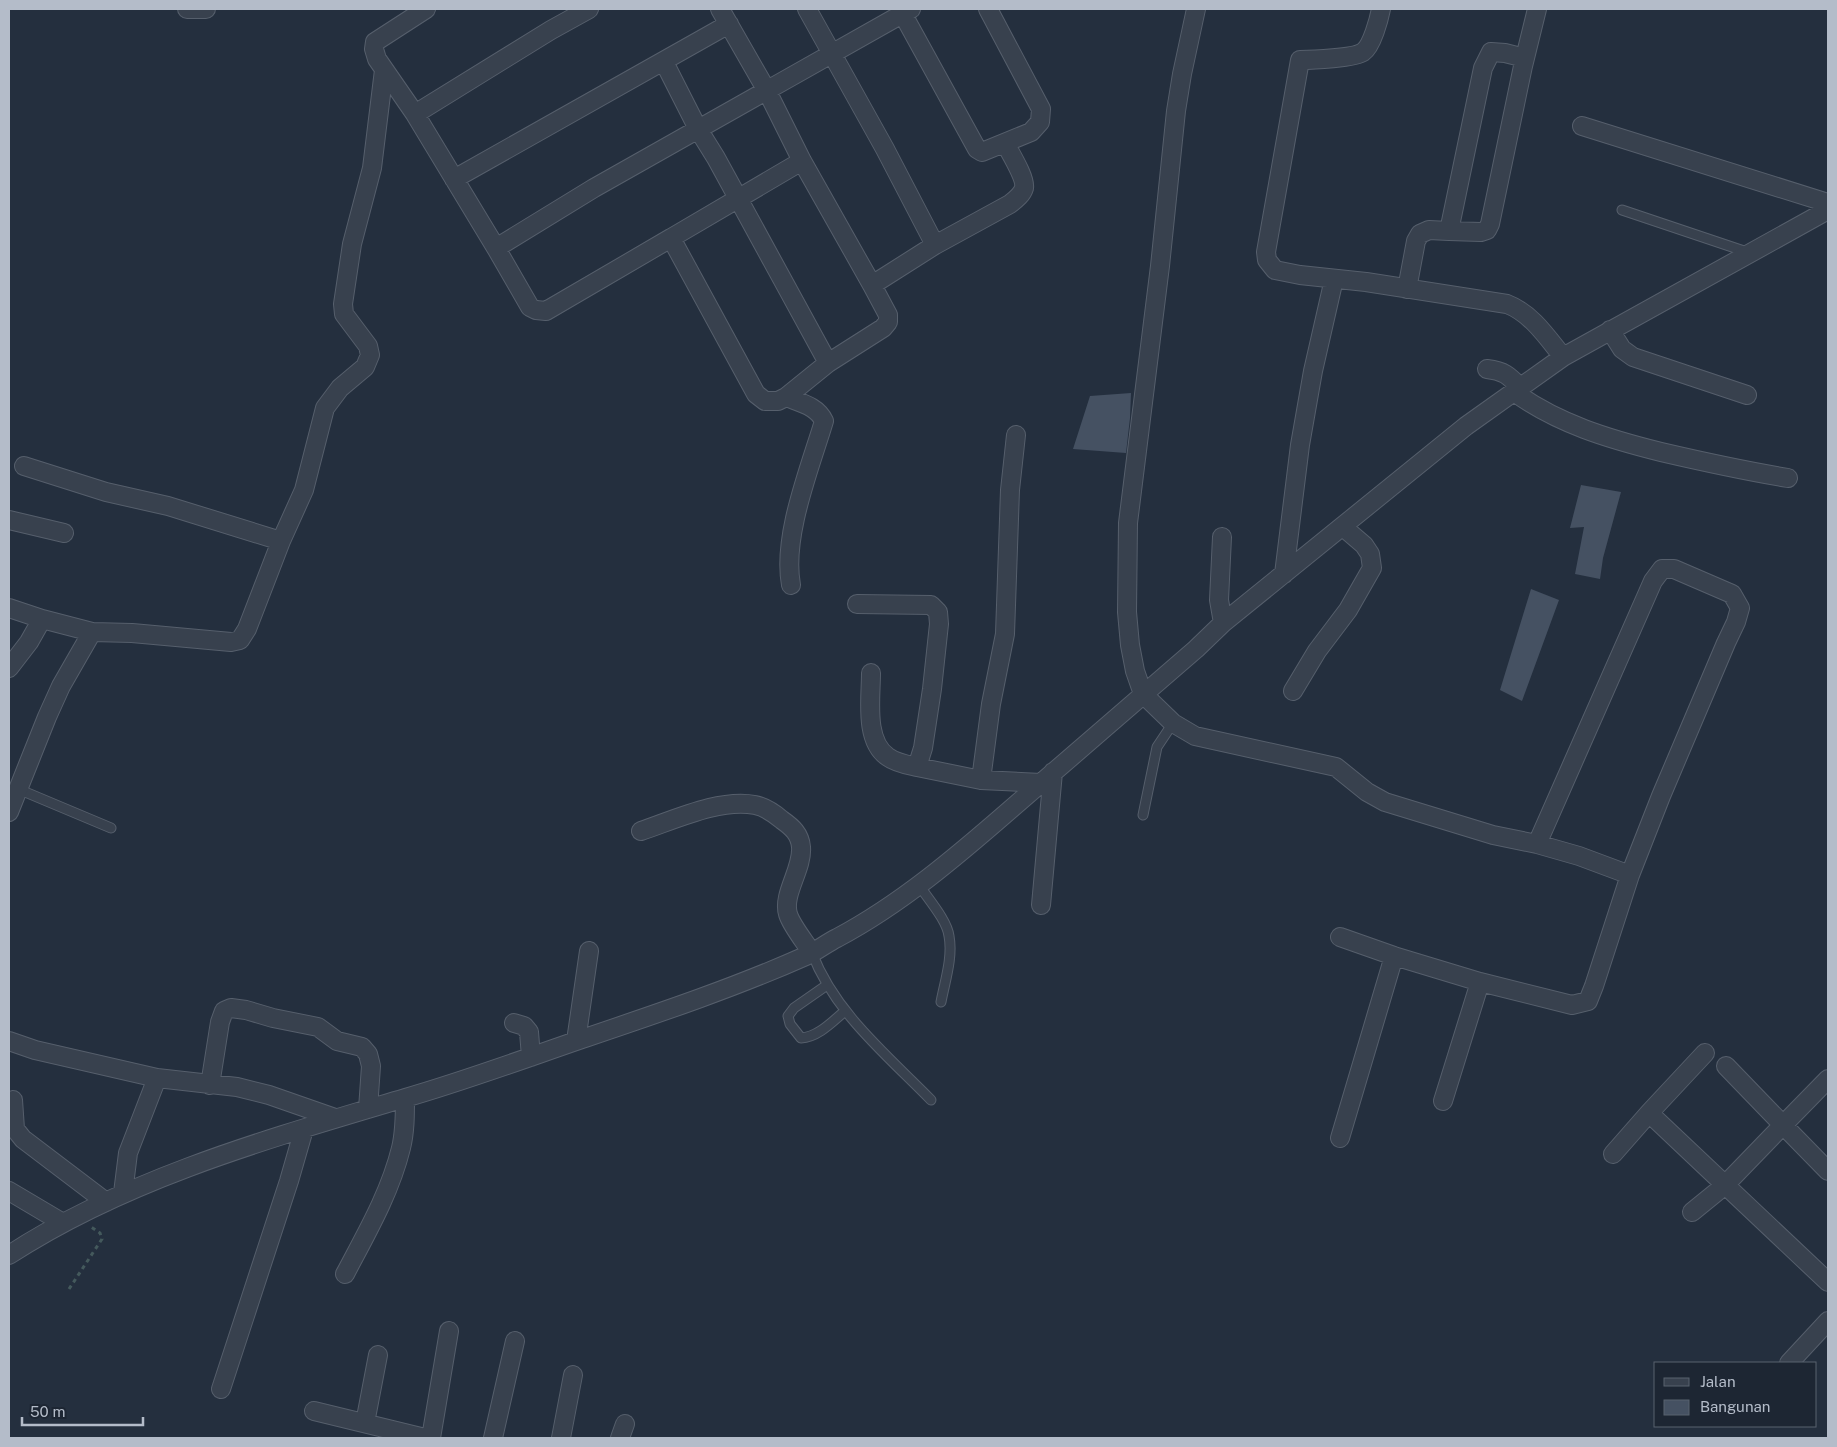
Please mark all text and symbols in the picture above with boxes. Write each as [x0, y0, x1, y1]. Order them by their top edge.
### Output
legend [1654, 1362, 1817, 1427]
text: Jalan [1700, 1373, 1736, 1390]
scale bar [22, 1394, 144, 1426]
text: Bangunan [1700, 1398, 1771, 1415]
text: 50 m [30, 1403, 65, 1420]

